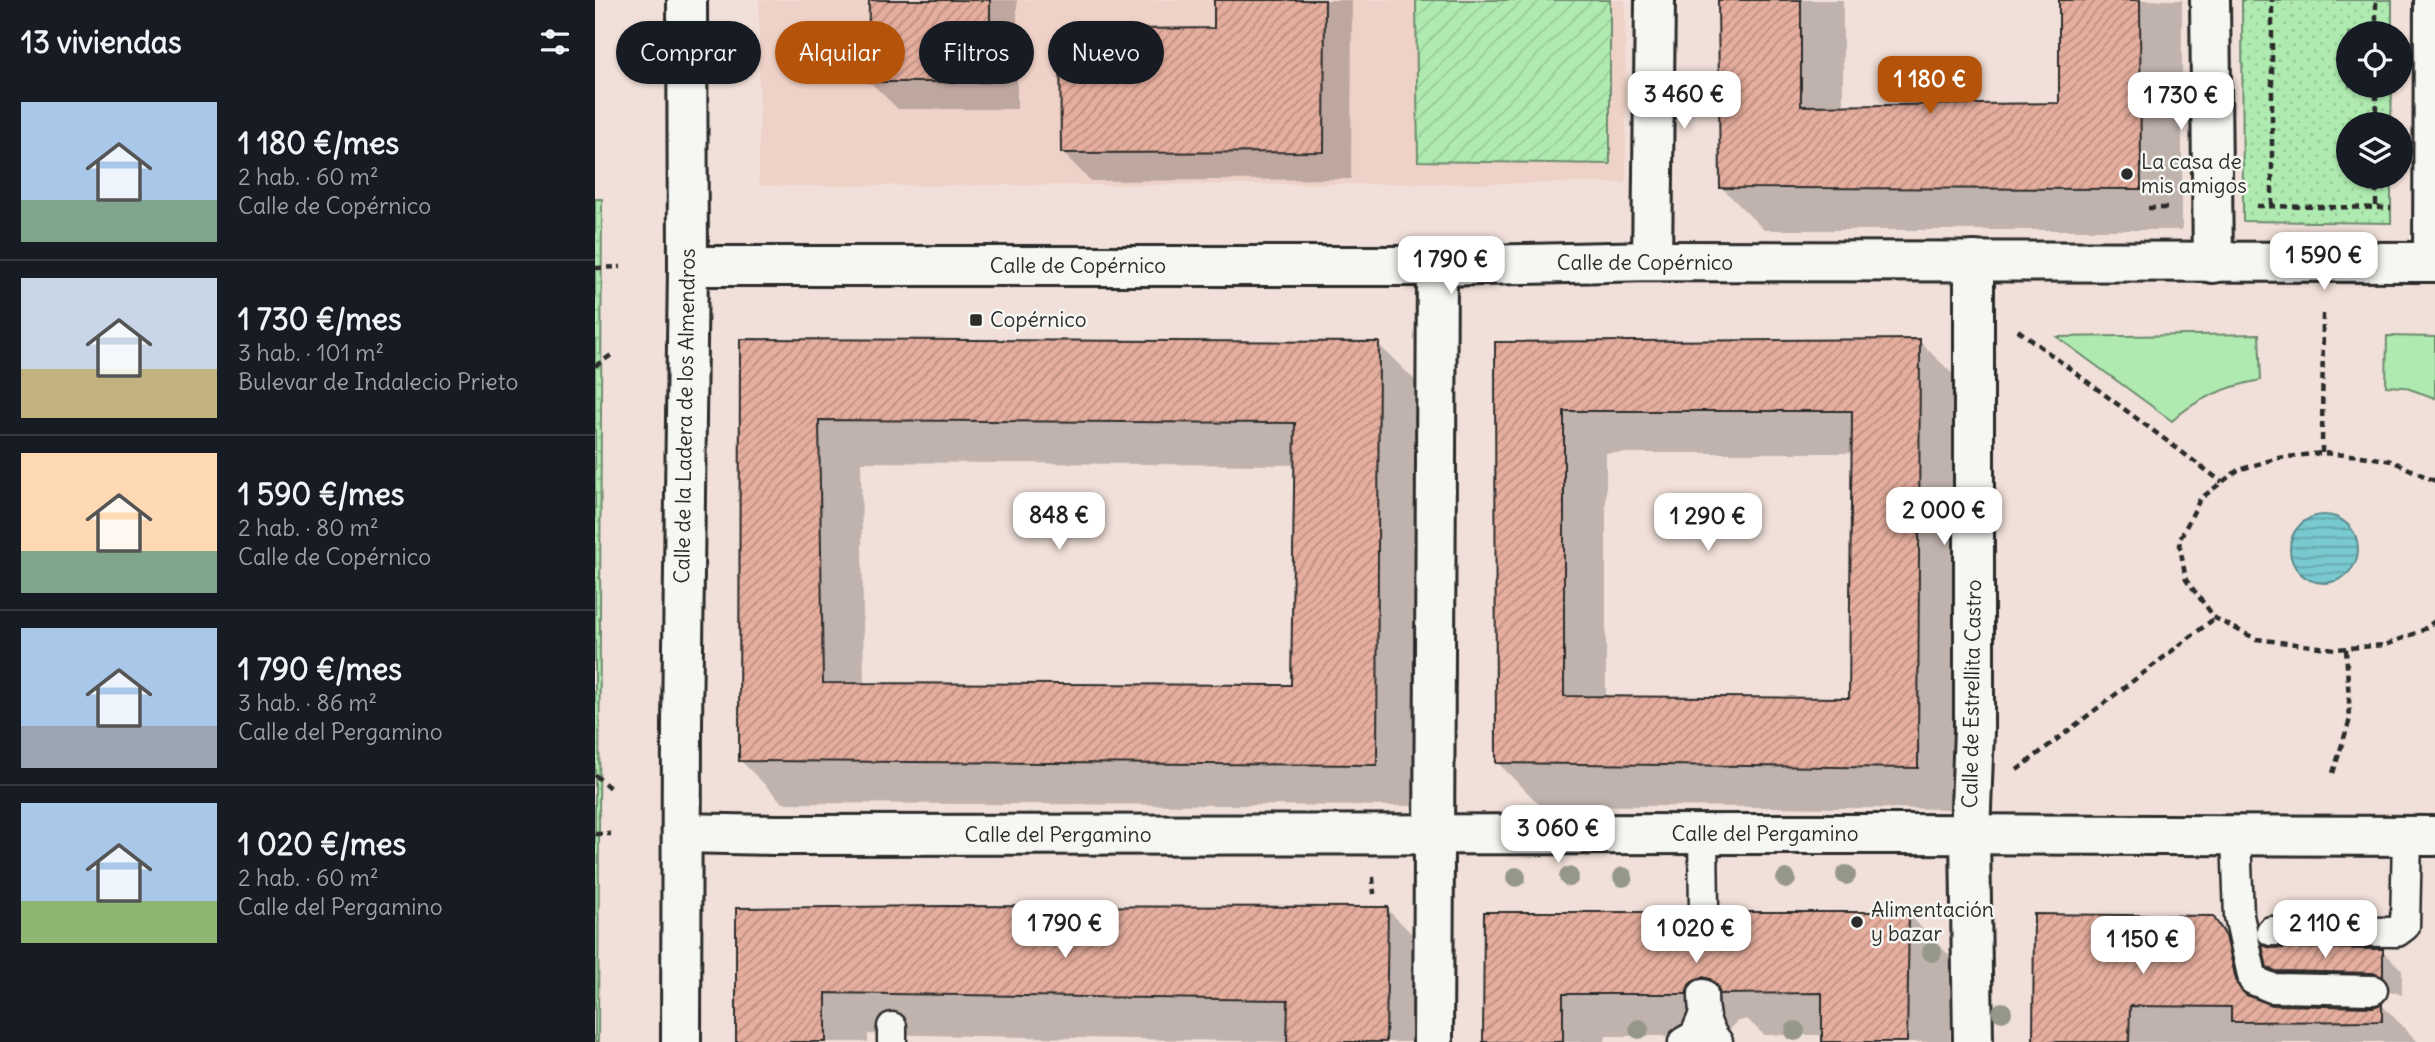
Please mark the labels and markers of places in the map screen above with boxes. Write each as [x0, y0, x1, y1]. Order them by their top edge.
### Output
pin: 1 180 € [1865, 57, 1995, 116]
pin: 3 460 € [1619, 72, 1749, 131]
pin: 1 730 € [2116, 72, 2246, 132]
place label: La casa de mis amigos [2141, 148, 2247, 199]
marker: La casa de mis amigos [2119, 166, 2135, 182]
pin: 1 590 € [2259, 232, 2389, 292]
pin: 1 790 € [1386, 236, 1516, 296]
place label: Copérnico [990, 306, 1086, 333]
marker: Copérnico [968, 312, 984, 328]
pin: 2 000 € [1879, 488, 2009, 547]
pin: 848 € [1010, 492, 1108, 552]
pin: 1 290 € [1643, 494, 1773, 553]
pin: 3 060 € [1493, 806, 1623, 865]
place label: Alimentación y bazar [1871, 896, 1994, 947]
pin: 1 790 € [1000, 900, 1130, 960]
pin: 2 110 € [2260, 900, 2390, 960]
pin: 1 020 € [1631, 906, 1761, 965]
marker: Alimentación y bazar [1849, 914, 1865, 930]
pin: 1 150 € [2078, 916, 2208, 976]

